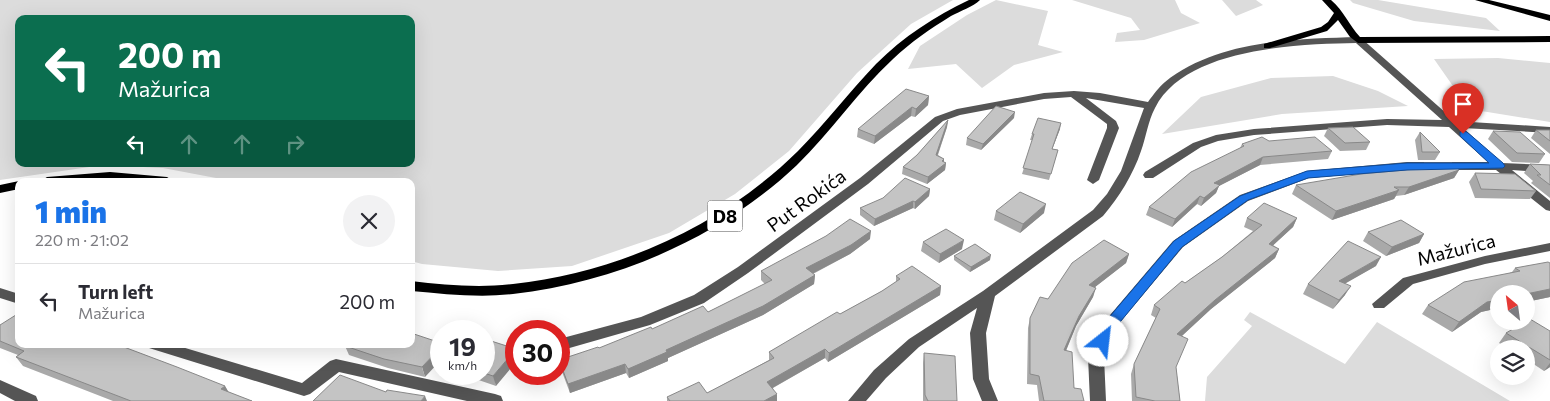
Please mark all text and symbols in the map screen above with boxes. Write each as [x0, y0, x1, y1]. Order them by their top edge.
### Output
text: 200 m [118, 32, 221, 75]
icon: left [35, 35, 100, 100]
text: Mažurica [118, 75, 210, 102]
pin [1442, 83, 1484, 134]
icon: arrive [1449, 90, 1477, 118]
icon: left [122, 130, 150, 158]
icon: ahead [175, 130, 203, 158]
icon: ahead [228, 130, 256, 158]
icon: right [281, 130, 309, 158]
street label: Put Rokića [762, 164, 850, 236]
text: 1 min [35, 192, 107, 229]
button: close [343, 195, 395, 247]
road number: D8 [708, 200, 742, 232]
street label: Mažurica [1414, 228, 1498, 270]
text: 220 m · 21:02 [35, 230, 129, 249]
text: Turn left [78, 280, 153, 303]
north arrow [1490, 285, 1535, 330]
map controls [1490, 285, 1535, 385]
icon: left [35, 287, 63, 315]
text: 200 m [340, 290, 395, 313]
text: Mažurica [78, 303, 145, 322]
position arrow [1076, 314, 1128, 366]
speed limit sign: 30 [505, 320, 570, 385]
text: 19 [449, 331, 476, 361]
button: layers [1490, 340, 1535, 385]
text: km/h [448, 358, 477, 372]

